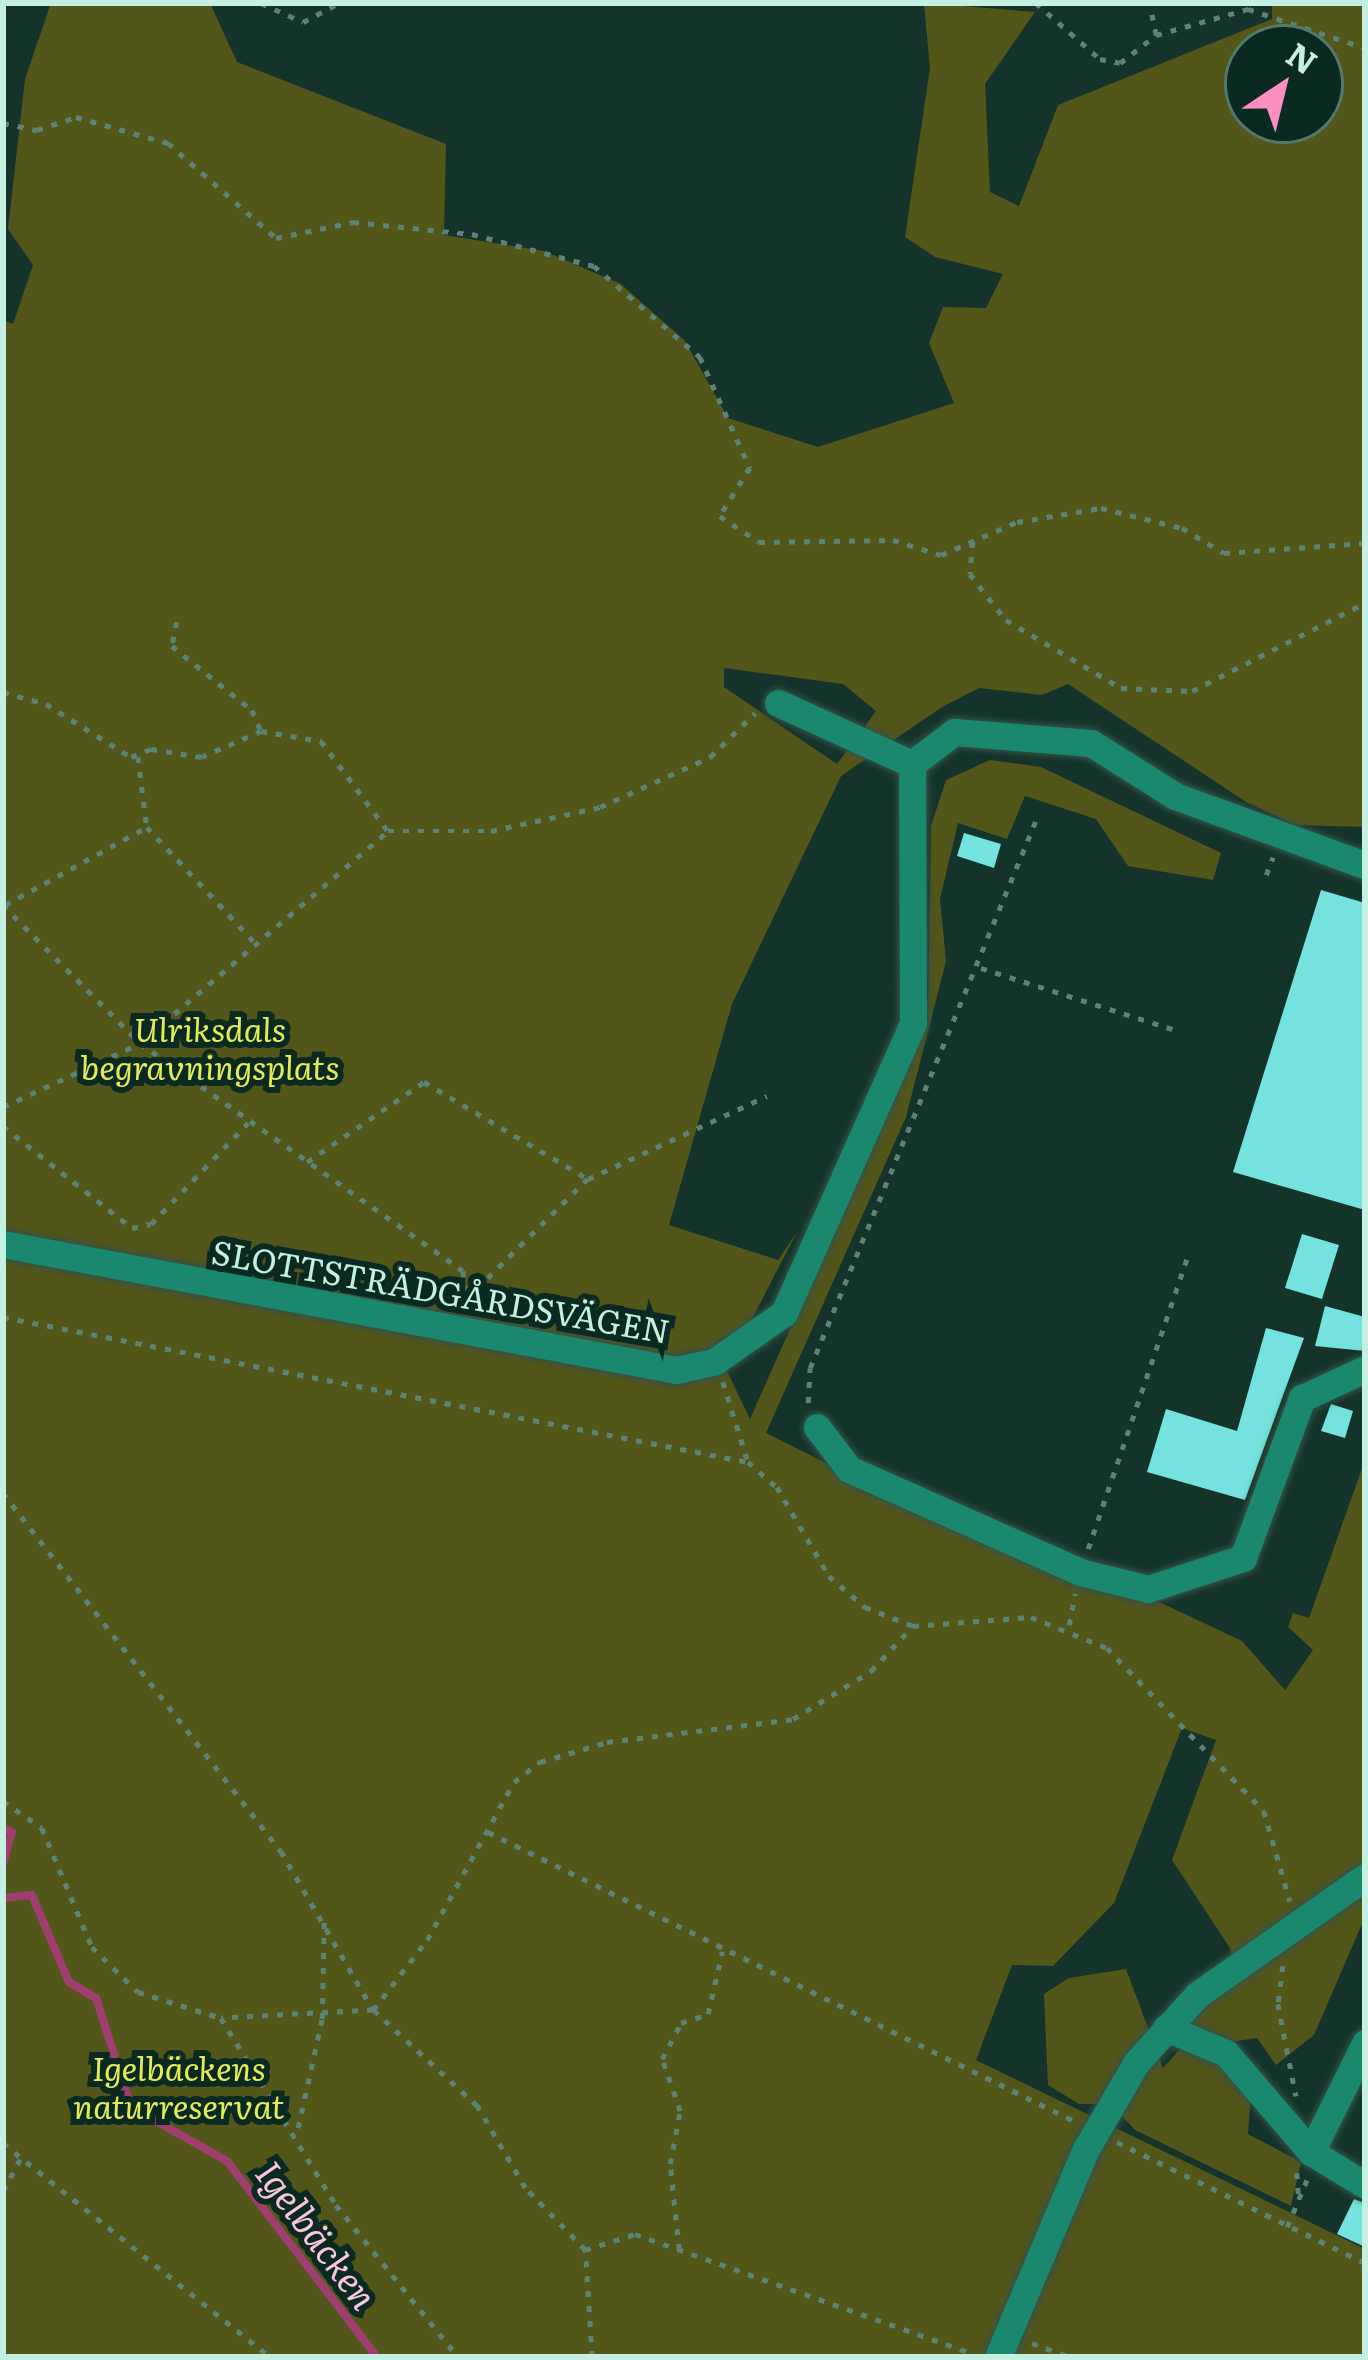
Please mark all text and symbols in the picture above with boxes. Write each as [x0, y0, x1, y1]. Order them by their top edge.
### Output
north arrow [1224, 24, 1344, 144]
text: N [1278, 29, 1329, 85]
park label: Ulriksdals begravningsplats [80, 1008, 340, 1086]
street label: SLOTTSTRÄDGÅRDSVÄGEN [209, 1230, 673, 1350]
park label: Igelbäckens naturreservat [73, 2047, 285, 2125]
water label: Igelbäcken [248, 2152, 388, 2316]

